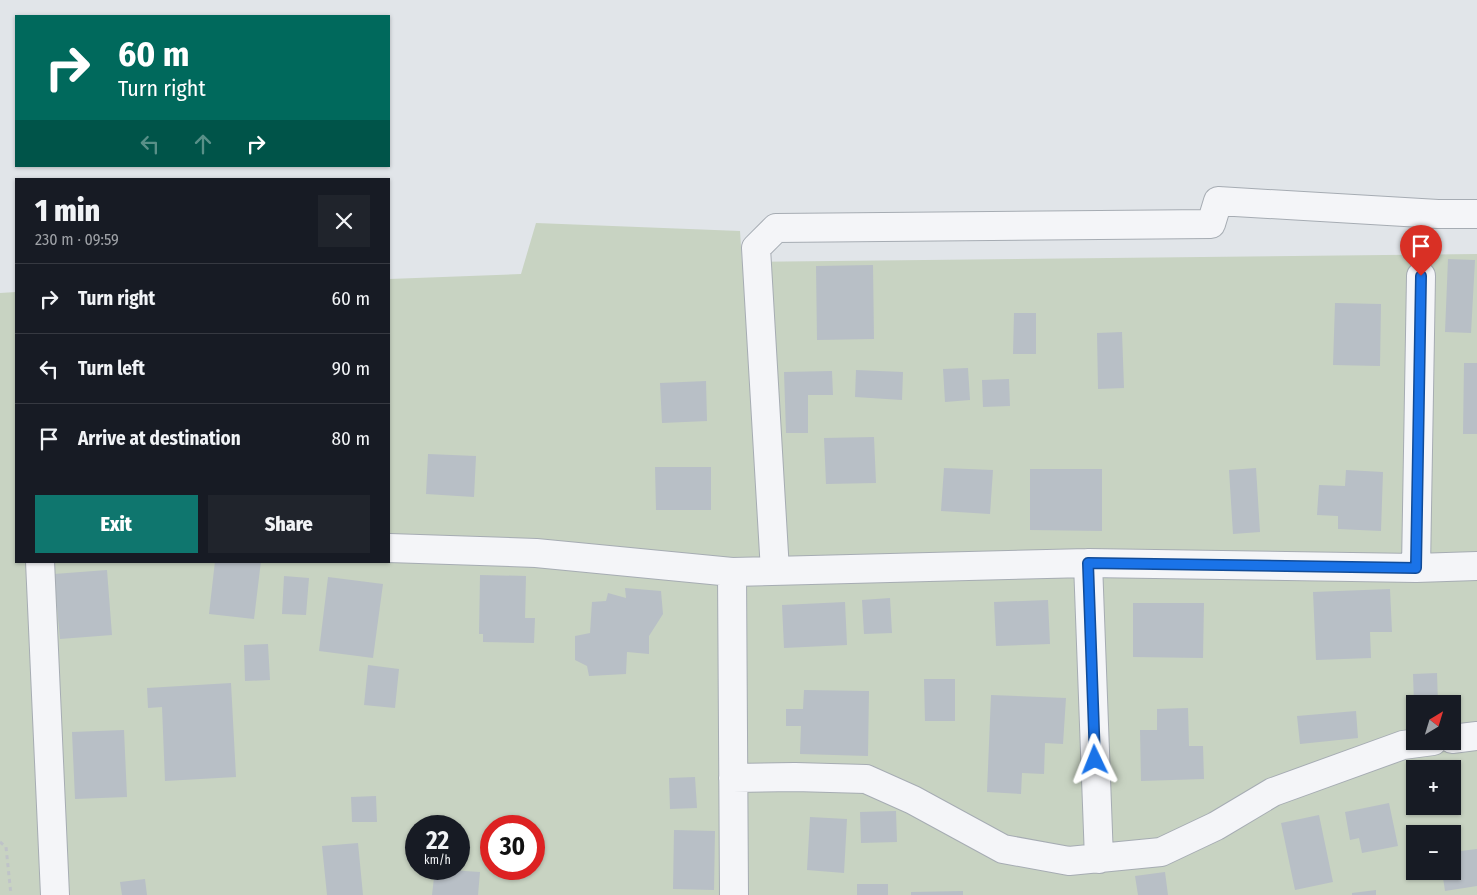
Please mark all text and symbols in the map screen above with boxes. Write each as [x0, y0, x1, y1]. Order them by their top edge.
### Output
text: 60 m [118, 33, 189, 75]
icon: right [35, 35, 100, 100]
text: Turn right [118, 75, 206, 102]
icon: left [136, 130, 164, 158]
icon: ahead [189, 130, 217, 158]
icon: right [242, 130, 270, 158]
text: 1 min [35, 193, 100, 229]
button: close [318, 195, 370, 247]
pin [1400, 225, 1442, 276]
text: 230 m · 09:59 [35, 230, 119, 249]
icon: arrive [1407, 232, 1435, 260]
icon: right [35, 285, 63, 313]
text: Turn right [78, 287, 155, 310]
text: 60 m [332, 287, 370, 310]
icon: left [35, 355, 63, 383]
text: Turn left [78, 357, 145, 380]
text: 90 m [332, 357, 370, 380]
icon: arrive [35, 425, 63, 453]
text: Arrive at destination [78, 427, 241, 450]
text: 80 m [332, 427, 370, 450]
button: Exit [35, 495, 198, 553]
button: Share [208, 495, 370, 553]
north arrow [1406, 695, 1461, 750]
map controls [1406, 695, 1461, 880]
position arrow [1068, 733, 1120, 785]
button: + [1406, 760, 1461, 815]
speed limit sign: 30 [480, 815, 545, 880]
button: − [1406, 825, 1461, 880]
text: 22 [426, 826, 449, 856]
text: km/h [424, 853, 451, 867]

